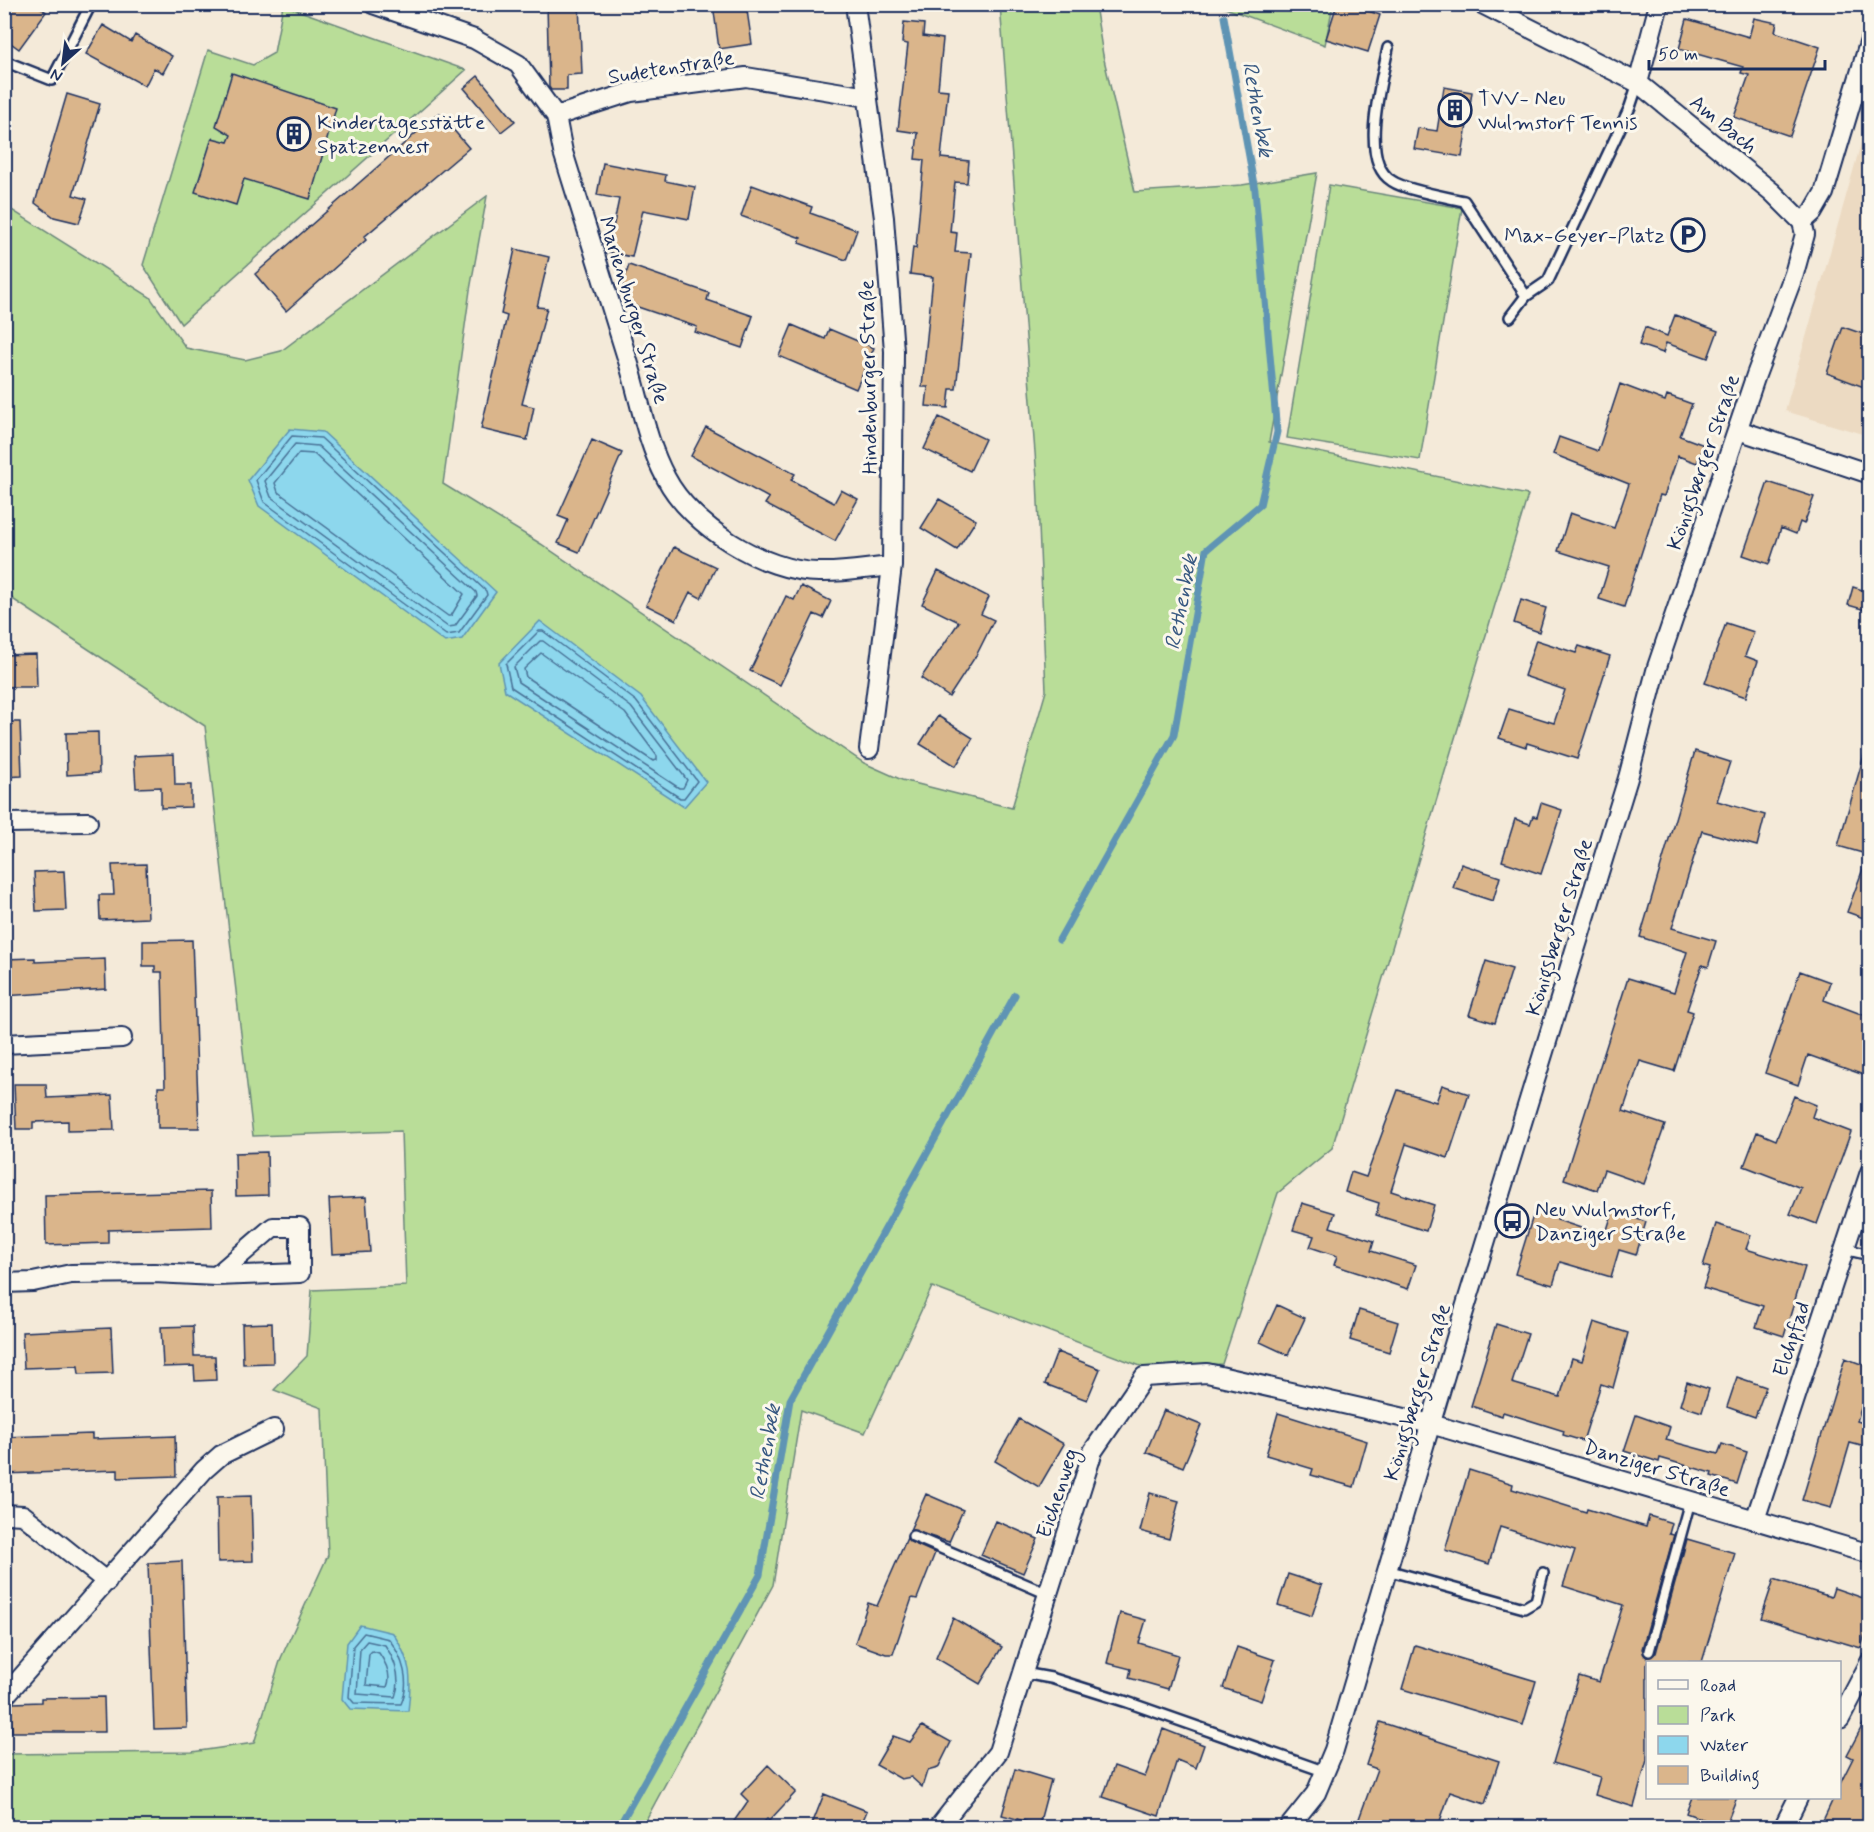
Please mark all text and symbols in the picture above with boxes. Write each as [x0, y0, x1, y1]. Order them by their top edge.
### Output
north arrow [33, 33, 93, 93]
scale bar [1649, 33, 1824, 71]
text: 50 m [1658, 43, 1698, 67]
street label: Sudetenstraße [606, 44, 736, 92]
water label: Rethenbek [1235, 59, 1280, 161]
text: N [47, 63, 66, 87]
place label: TVV- Neu Wulmstorf Tennis [1478, 85, 1638, 137]
street label: Am Bach [1684, 89, 1763, 161]
building icon: TVV- Neu Wulmstorf Tennis [1437, 92, 1473, 128]
place label: Kindertagesstätte Spatzennest [317, 109, 485, 161]
building icon: Kindertagesstätte Spatzennest [276, 116, 312, 152]
street label: Marienburger Straße [590, 213, 675, 408]
parking icon: Max-Geyer-Platz [1670, 217, 1706, 253]
place label: Max-Geyer-Platz [1504, 222, 1665, 250]
street label: Hindenburger Straße [853, 279, 885, 475]
street label: Königsberger Straße [1661, 371, 1749, 554]
water label: Rethenbek [1159, 551, 1205, 652]
street label: Königsberger Straße [1520, 835, 1602, 1020]
place label: Neu Wulmstorf, Danziger Straße [1535, 1196, 1686, 1248]
bus stop icon: Neu Wulmstorf, Danziger Straße [1494, 1203, 1530, 1239]
street label: Elchpfad [1767, 1298, 1817, 1380]
street label: Königsberger Straße [1378, 1300, 1460, 1485]
water label: Rethenbek [744, 1401, 788, 1502]
street label: Danziger Straße [1580, 1433, 1733, 1504]
street label: Eichenweg [1030, 1445, 1087, 1542]
legend [1646, 1661, 1841, 1799]
text: Road [1700, 1674, 1736, 1698]
text: Park [1700, 1704, 1736, 1728]
text: Water [1700, 1734, 1749, 1758]
text: Building [1700, 1764, 1760, 1790]

